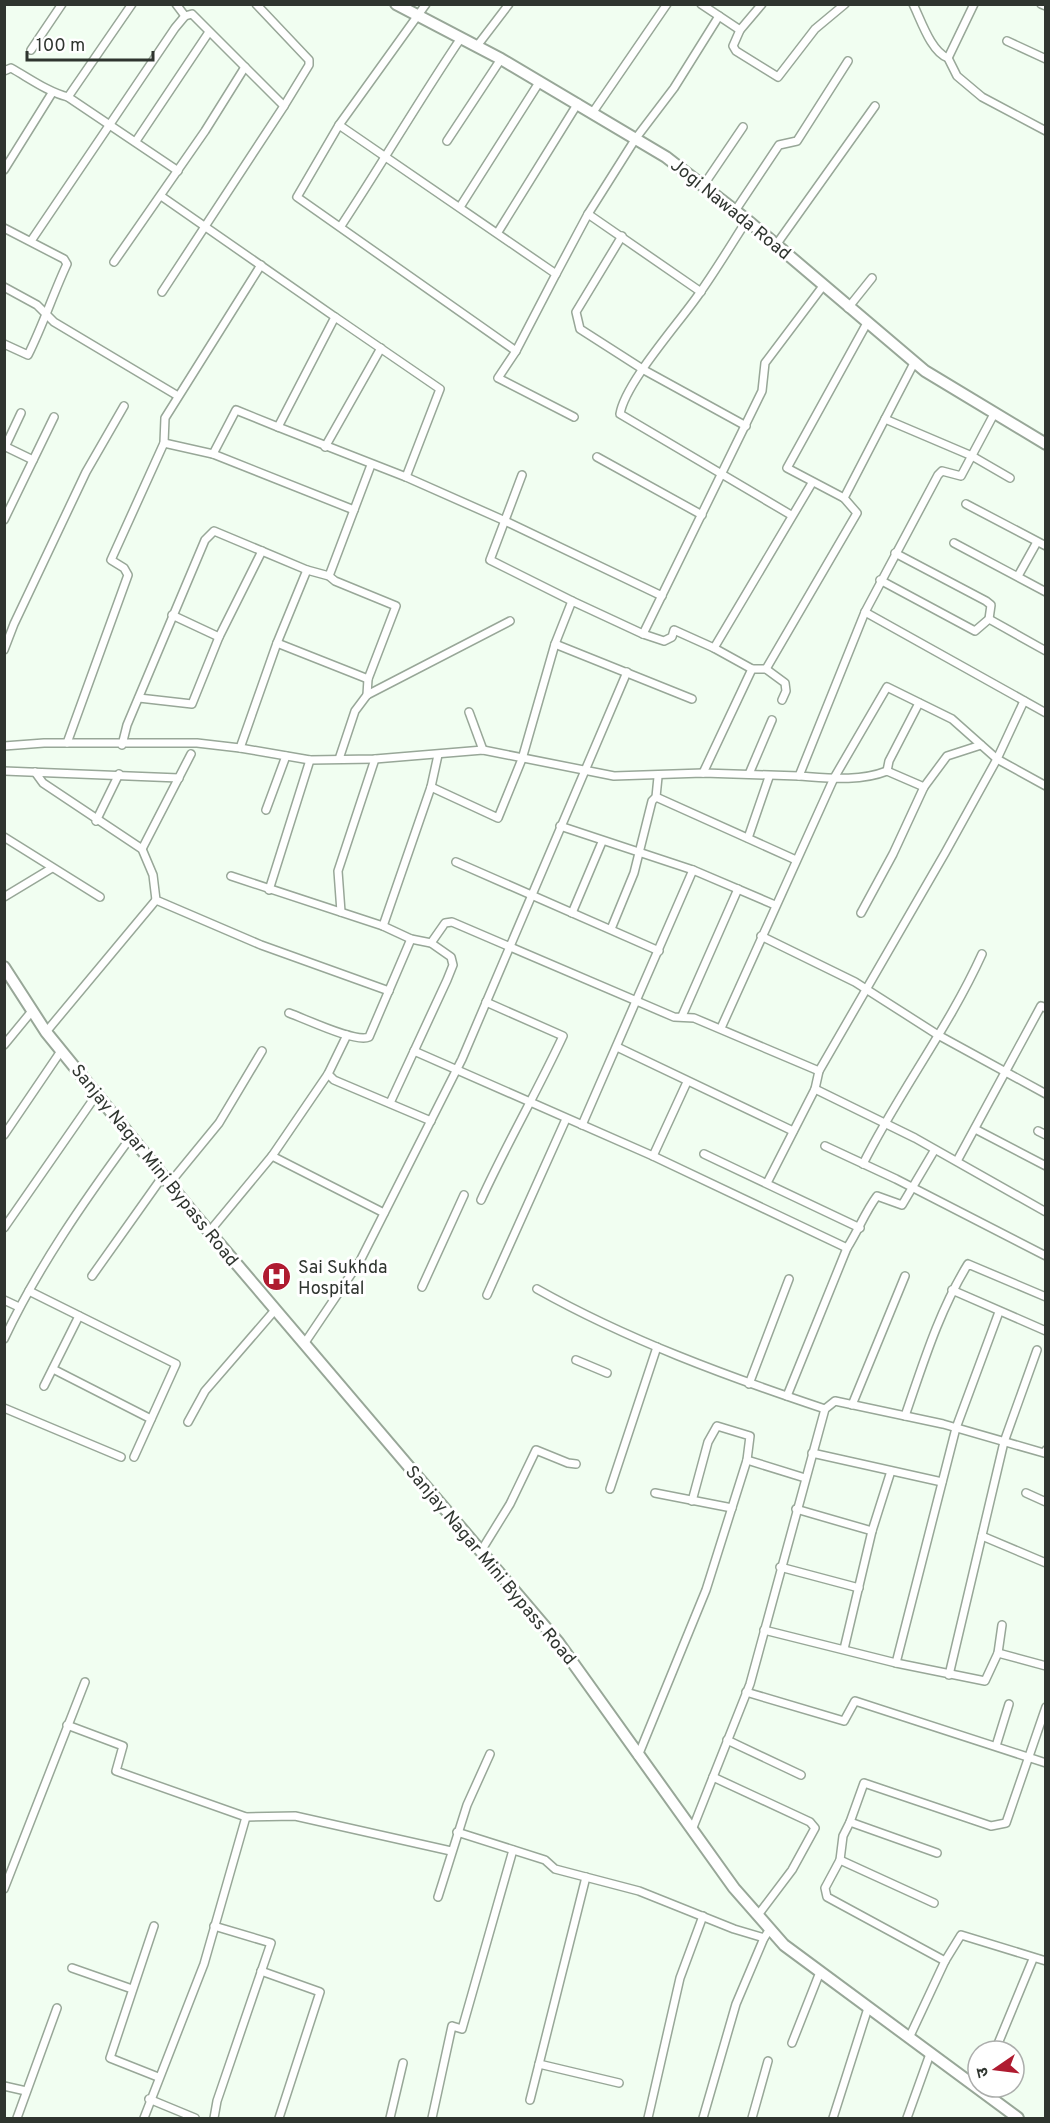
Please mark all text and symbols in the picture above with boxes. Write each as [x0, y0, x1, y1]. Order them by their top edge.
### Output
scale bar [27, 24, 153, 62]
text: 100 m [36, 35, 85, 58]
street label: Jogi Nawada Road [665, 154, 795, 266]
street label: Sanjay Nagar Mini Bypass Road [65, 1060, 243, 1272]
place label: Sai Sukhda Hospital [298, 1257, 388, 1301]
hospital icon: Sai Sukhda Hospital [261, 1261, 293, 1293]
street label: Sanjay Nagar Mini Bypass Road [399, 1461, 580, 1671]
north arrow [966, 2039, 1026, 2099]
text: उ [972, 2065, 994, 2079]

